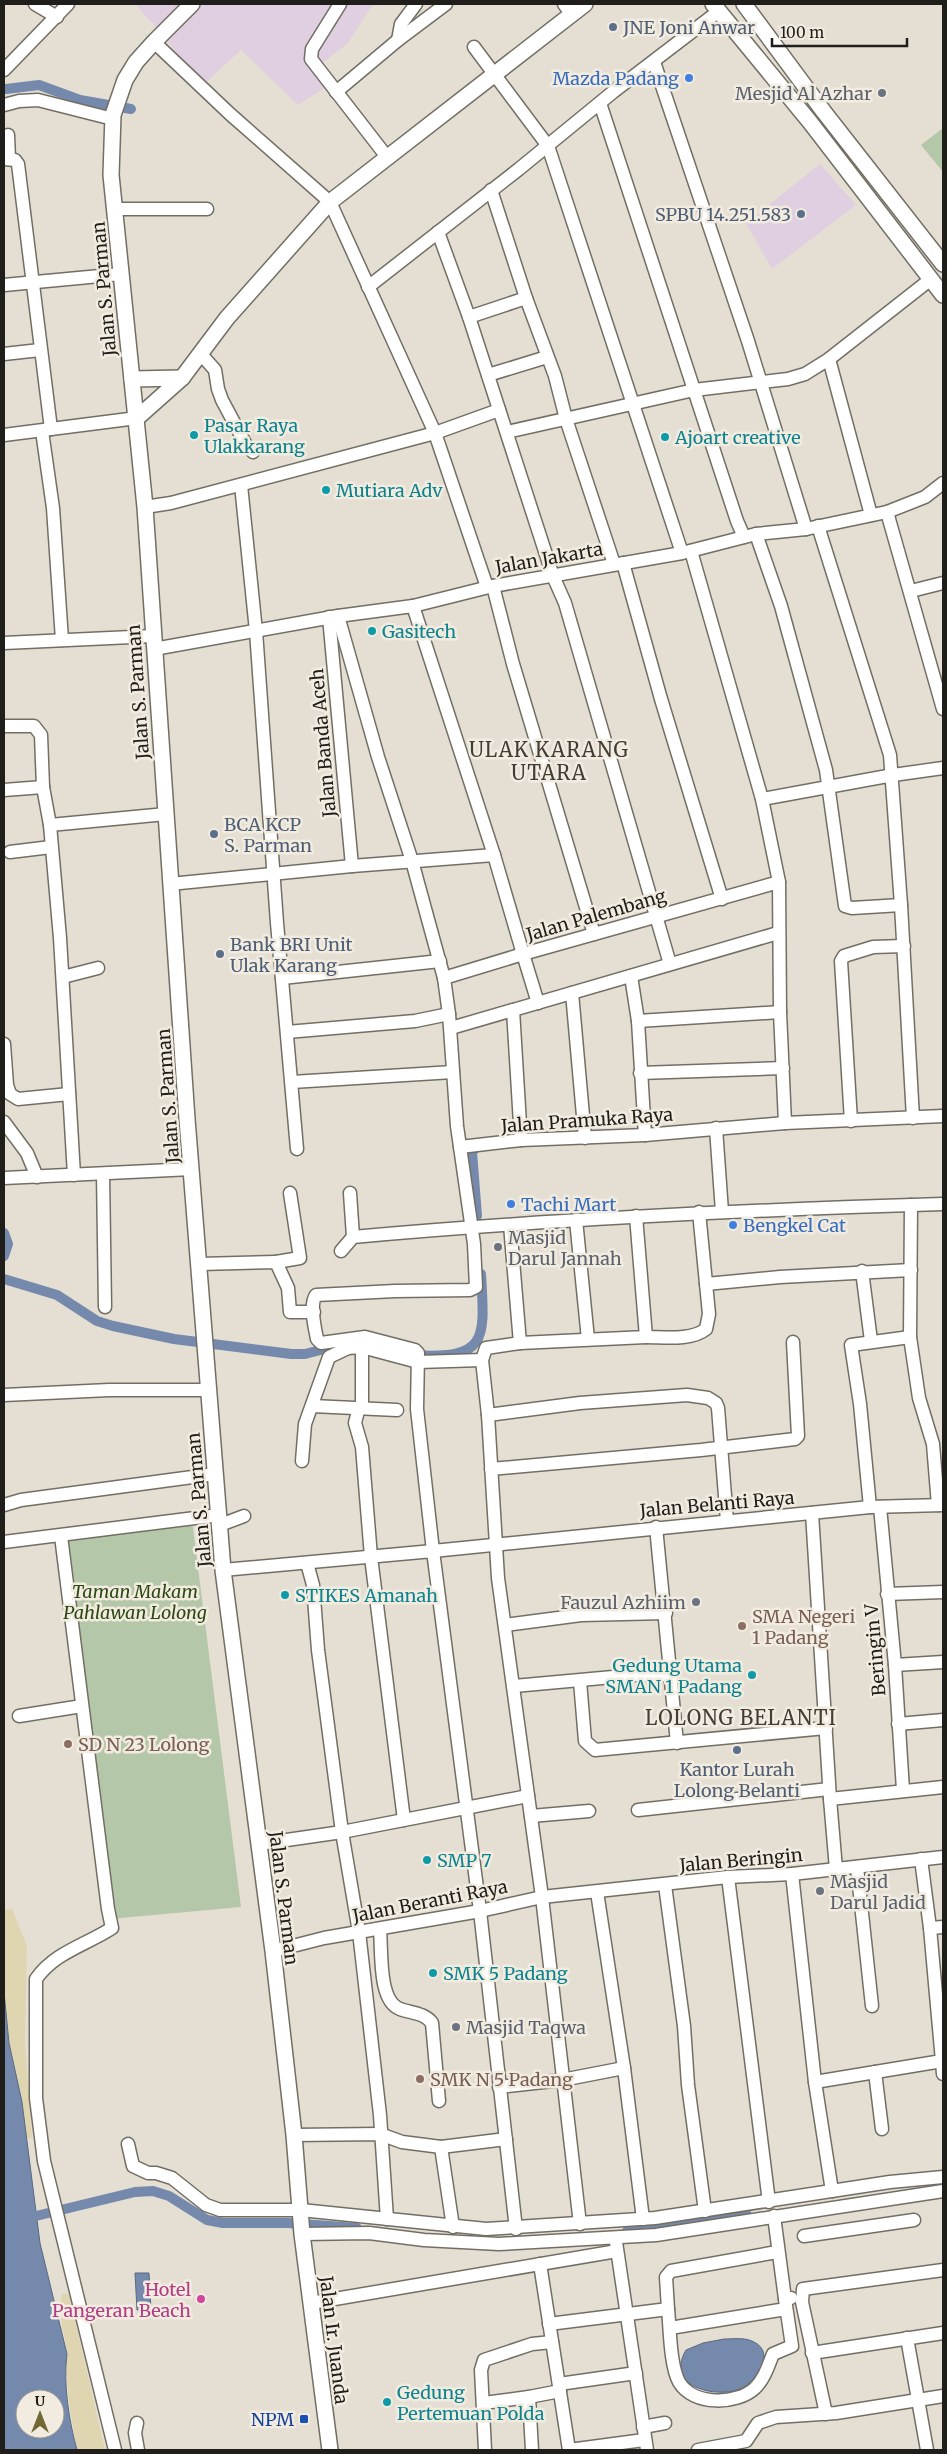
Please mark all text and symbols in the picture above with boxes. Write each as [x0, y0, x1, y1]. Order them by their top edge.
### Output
scale bar [772, 15, 907, 47]
place label: JNE Joni Anwar [622, 16, 755, 39]
marker: JNE Joni Anwar [607, 21, 619, 33]
text: 100 m [780, 23, 824, 42]
place label: Mazda Padang [553, 67, 679, 90]
marker: Mazda Padang [683, 72, 695, 84]
place label: Mesjid Al Azhar [735, 82, 872, 105]
marker: Mesjid Al Azhar [876, 87, 888, 99]
place label: SPBU 14.251.583 [655, 203, 791, 226]
marker: SPBU 14.251.583 [795, 208, 807, 220]
street label: Jalan S. Parman [87, 221, 121, 358]
place label: Pasar Raya Ulakkarang [204, 414, 305, 458]
place label: Ajoart creative [674, 426, 801, 449]
marker: Pasar Raya Ulakkarang [188, 429, 200, 441]
marker: Ajoart creative [659, 431, 671, 443]
place label: Mutiara Adv [336, 479, 443, 502]
marker: Mutiara Adv [320, 484, 332, 496]
street label: Jalan Jakarta [492, 537, 605, 579]
place label: Gasitech [382, 620, 456, 643]
street label: Jalan S. Parman [122, 624, 154, 761]
marker: Gasitech [366, 625, 378, 637]
street label: Jalan Banda Aceh [305, 668, 341, 819]
district label: ULAK KARANG UTARA [469, 737, 629, 785]
place label: BCA KCP S. Parman [224, 813, 312, 857]
marker: BCA KCP S. Parman [208, 828, 220, 840]
street label: Jalan Palembang [523, 884, 669, 946]
place label: Bank BRI Unit Ulak Karang [230, 933, 353, 977]
marker: Bank BRI Unit Ulak Karang [214, 948, 226, 960]
street label: Jalan S. Parman [152, 1028, 184, 1165]
street label: Jalan Pramuka Raya [499, 1102, 674, 1138]
place label: Tachi Mart [521, 1193, 616, 1216]
marker: Tachi Mart [505, 1198, 517, 1210]
place label: Bengkel Cat [743, 1214, 846, 1237]
marker: Bengkel Cat [727, 1219, 739, 1231]
place label: Masjid Darul Jannah [508, 1226, 622, 1270]
marker: Masjid Darul Jannah [492, 1241, 504, 1253]
street label: Jalan S. Parman [182, 1432, 216, 1569]
street label: Jalan Belanti Raya [638, 1486, 796, 1522]
park label: Taman Makam Pahlawan Lolong [63, 1580, 207, 1624]
place label: STIKES Amanah [295, 1584, 438, 1607]
marker: STIKES Amanah [279, 1589, 291, 1601]
place label: Fauzul Azhiim [560, 1591, 686, 1614]
marker: Fauzul Azhiim [690, 1596, 702, 1608]
street label: Beringin V [859, 1602, 890, 1697]
place label: SMA Negeri 1 Padang [752, 1605, 855, 1649]
marker: SMA Negeri 1 Padang [736, 1620, 748, 1632]
place label: Gedung Utama SMAN 1 Padang [605, 1654, 742, 1698]
marker: Gedung Utama SMAN 1 Padang [746, 1669, 758, 1681]
district label: LOLONG BELANTI [645, 1705, 837, 1730]
place label: SD N 23 Lolong [78, 1733, 210, 1756]
marker: SD N 23 Lolong [62, 1738, 74, 1750]
marker: Kantor Lurah Lolong Belanti [731, 1744, 743, 1756]
place label: Kantor Lurah Lolong Belanti [674, 1758, 800, 1802]
street label: Jalan S. Parman [264, 1828, 304, 1967]
street label: Jalan Beringin [677, 1843, 804, 1877]
place label: SMP 7 [437, 1849, 492, 1872]
marker: SMP 7 [421, 1854, 433, 1866]
place label: Masjid Darul Jadid [830, 1870, 926, 1914]
street label: Jalan Beranti Raya [349, 1875, 510, 1928]
marker: Masjid Darul Jadid [814, 1885, 826, 1897]
place label: SMK 5 Padang [443, 1962, 568, 1985]
marker: SMK 5 Padang [427, 1967, 439, 1979]
place label: Masjid Taqwa [466, 2016, 586, 2039]
marker: Masjid Taqwa [450, 2021, 462, 2033]
place label: SMK N 5 Padang [430, 2068, 573, 2091]
marker: SMK N 5 Padang [414, 2073, 426, 2085]
street label: Jalan Ir. Juanda [315, 2274, 353, 2406]
place label: Hotel Pangeran Beach [52, 2278, 191, 2322]
marker: Hotel Pangeran Beach [195, 2293, 207, 2305]
place label: Gedung Pertemuan Polda [397, 2381, 545, 2425]
north arrow [15, 2389, 65, 2439]
text: U [35, 2392, 46, 2410]
marker: Gedung Pertemuan Polda [381, 2396, 393, 2408]
place label: NPM [251, 2408, 294, 2431]
marker: NPM [298, 2413, 310, 2425]

